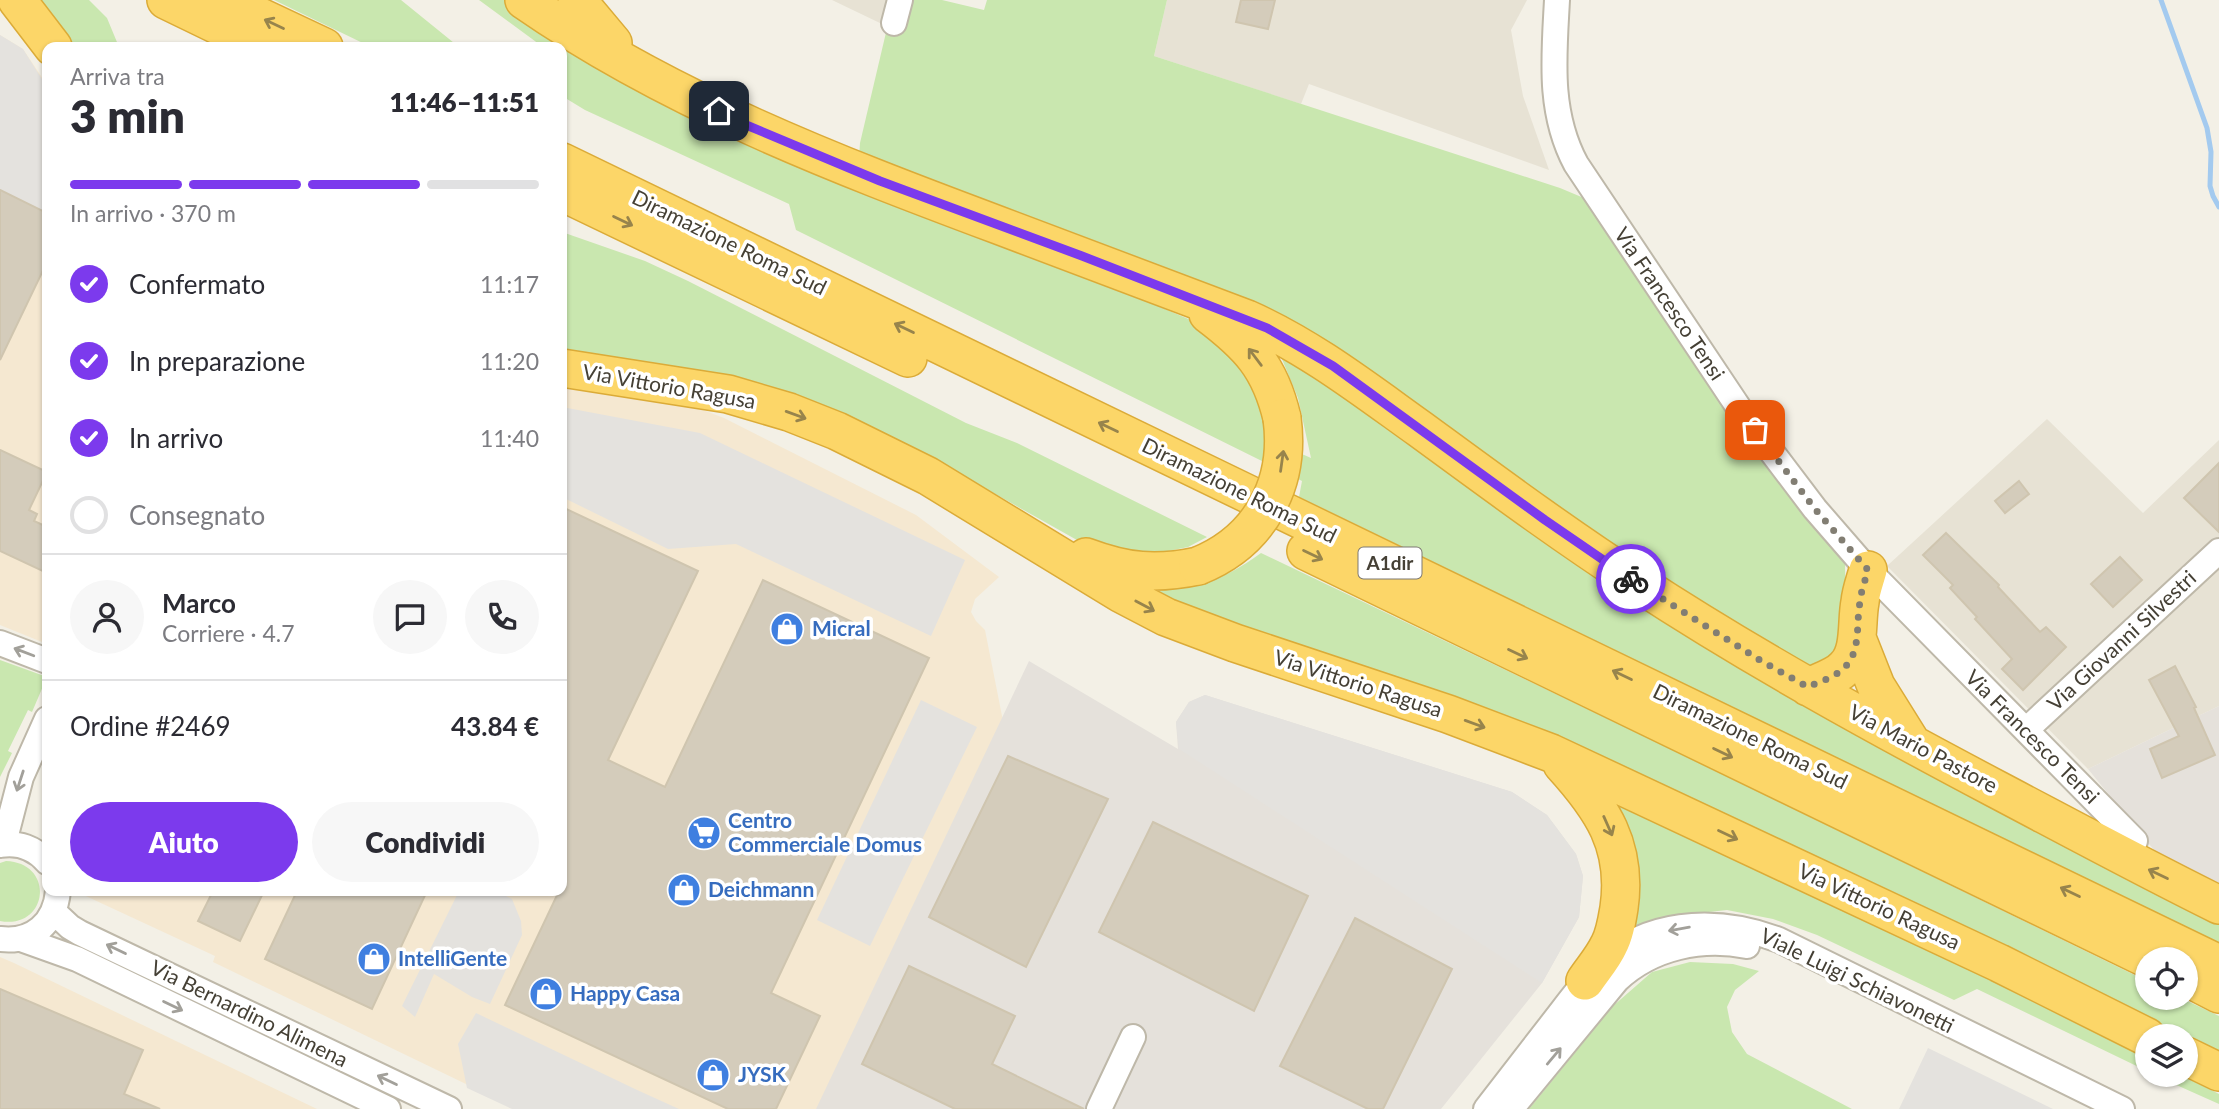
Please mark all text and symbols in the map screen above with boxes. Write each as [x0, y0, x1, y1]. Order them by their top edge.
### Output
one-way arrow [264, 16, 285, 30]
text: Arriva tra [70, 62, 165, 90]
pin [689, 81, 749, 141]
text: 11:46–11:51 [389, 86, 539, 118]
text: 3 min [70, 88, 185, 143]
icon: home [700, 92, 738, 130]
street label: Diramazione Roma Sud [628, 184, 831, 300]
text: In arrivo · 370 m [70, 199, 236, 227]
one-way arrow [612, 215, 633, 229]
street label: Via Francesco Tensi [1610, 222, 1731, 384]
icon: check [70, 265, 108, 303]
text: Confermato [129, 268, 265, 300]
text: 11:17 [480, 270, 539, 298]
one-way arrow [894, 321, 915, 334]
icon: check [70, 342, 108, 380]
text: In preparazione [129, 345, 305, 377]
text: 11:20 [480, 347, 539, 375]
one-way arrow [1247, 348, 1262, 367]
street label: Via Vittorio Ragusa [581, 358, 758, 413]
pin [1725, 400, 1785, 460]
one-way arrow [785, 410, 807, 422]
icon: bag [1736, 411, 1774, 449]
icon: check [70, 419, 108, 457]
one-way arrow [1098, 420, 1119, 433]
text: In arrivo [129, 422, 223, 454]
text: 11:40 [480, 424, 539, 452]
street label: Diramazione Roma Sud [1138, 432, 1341, 548]
one-way arrow [1276, 450, 1289, 472]
text: Consegnato [129, 499, 265, 531]
courier [1596, 544, 1666, 614]
one-way arrow [1302, 548, 1323, 562]
road number: A1dir [1358, 548, 1422, 578]
icon: bike [1612, 560, 1650, 598]
street label: Via Giovanni Silvestri [2041, 565, 2200, 715]
button: person [70, 580, 144, 654]
button: chat [373, 580, 447, 654]
button: phone [465, 580, 539, 654]
text: Marco [162, 587, 236, 619]
one-way arrow [1135, 600, 1155, 614]
shop icon: Micral [768, 610, 806, 648]
place label: Micral [812, 615, 871, 640]
text: Corriere · 4.7 [162, 619, 295, 647]
street label: Via Vittorio Ragusa [1271, 644, 1446, 722]
one-way arrow [13, 645, 35, 658]
one-way arrow [1507, 647, 1528, 661]
street label: Via Francesco Tensi [1961, 664, 2105, 808]
one-way arrow [1612, 668, 1633, 682]
street label: Diramazione Roma Sud [1649, 678, 1852, 794]
street label: Via Mario Pastore [1845, 698, 2002, 797]
text: Ordine #2469 [70, 710, 231, 742]
text: 43.84 € [451, 710, 539, 742]
one-way arrow [1463, 718, 1485, 731]
one-way arrow [1712, 747, 1733, 760]
one-way arrow [13, 770, 26, 792]
button: Aiuto [70, 802, 298, 882]
button: Condividi [312, 802, 539, 882]
place label: Centro Commerciale Domus [728, 807, 922, 856]
supermarket icon: Centro Commerciale Domus [685, 814, 723, 852]
one-way arrow [1602, 814, 1615, 836]
one-way arrow [1717, 829, 1738, 842]
street label: Via Vittorio Ragusa [1795, 857, 1964, 954]
one-way arrow [2148, 867, 2169, 881]
shop icon: Deichmann [665, 871, 703, 909]
place label: Deichmann [708, 876, 814, 901]
one-way arrow [2060, 884, 2081, 898]
street label: Viale Luigi Schiavonetti [1757, 922, 1959, 1037]
one-way arrow [1668, 923, 1691, 936]
shop icon: IntelliGente [355, 940, 393, 978]
one-way arrow [106, 942, 127, 956]
place label: IntelliGente [398, 945, 507, 970]
map controls [2135, 947, 2198, 1087]
button: locate [2135, 947, 2198, 1010]
street label: Via Bernardino Alimena [147, 954, 352, 1071]
shop icon: Happy Casa [527, 975, 565, 1013]
place label: Happy Casa [570, 980, 680, 1005]
one-way arrow [162, 999, 183, 1013]
button: layers [2135, 1024, 2198, 1087]
one-way arrow [1546, 1048, 1562, 1066]
shop icon: JYSK [694, 1056, 732, 1094]
place label: JYSK [738, 1061, 787, 1086]
one-way arrow [377, 1073, 398, 1086]

